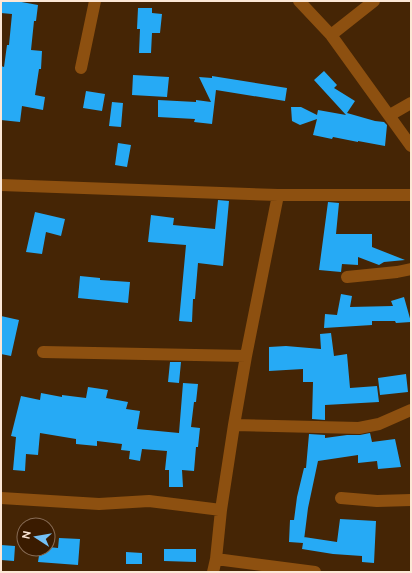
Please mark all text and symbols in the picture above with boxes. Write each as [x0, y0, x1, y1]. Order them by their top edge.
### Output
north arrow [16, 517, 56, 557]
text: N [19, 530, 33, 540]

